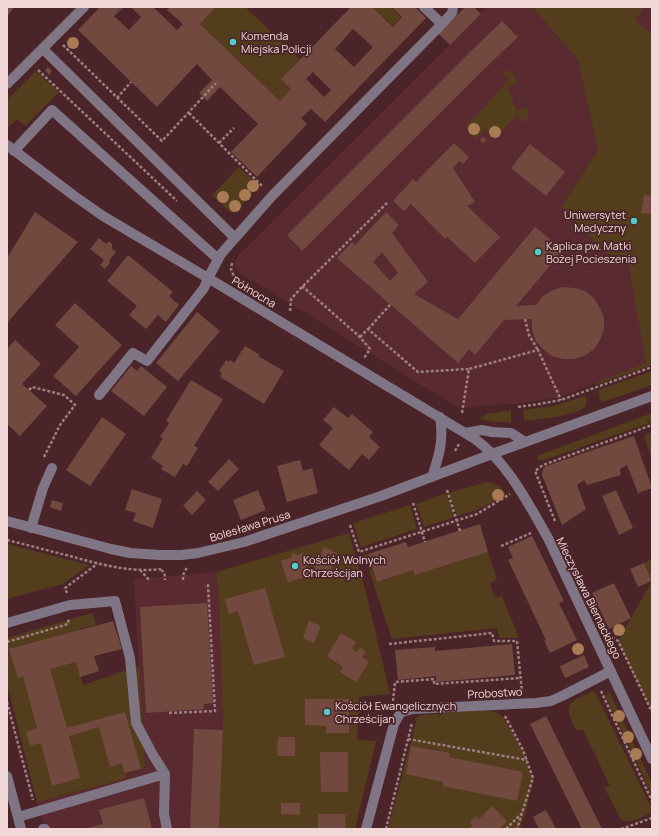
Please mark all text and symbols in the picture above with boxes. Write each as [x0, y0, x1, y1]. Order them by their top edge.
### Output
place label: Komenda Miejska Policji [241, 28, 311, 56]
marker: Komenda Miejska Policji [228, 37, 238, 47]
place label: Uniwersytet Medyczny [564, 207, 626, 235]
marker: Uniwersytet Medyczny [629, 216, 639, 226]
place label: Kaplica pw. Matki Bożej Pocieszenia [546, 238, 636, 266]
marker: Kaplica pw. Matki Bożej Pocieszenia [533, 247, 543, 257]
street label: Północna [229, 273, 279, 311]
street label: Bolesława Prusa [208, 506, 292, 545]
street label: Mieczysława Biernackiego [553, 534, 626, 662]
place label: Kościół Wolnych Chrześcijan [303, 552, 386, 580]
marker: Kościół Wolnych Chrześcijan [290, 561, 300, 571]
street label: Probostwo [467, 684, 523, 701]
place label: Kościół Ewangelicznych Chrześcijan [335, 698, 456, 726]
marker: Kościół Ewangelicznych Chrześcijan [322, 707, 332, 717]

